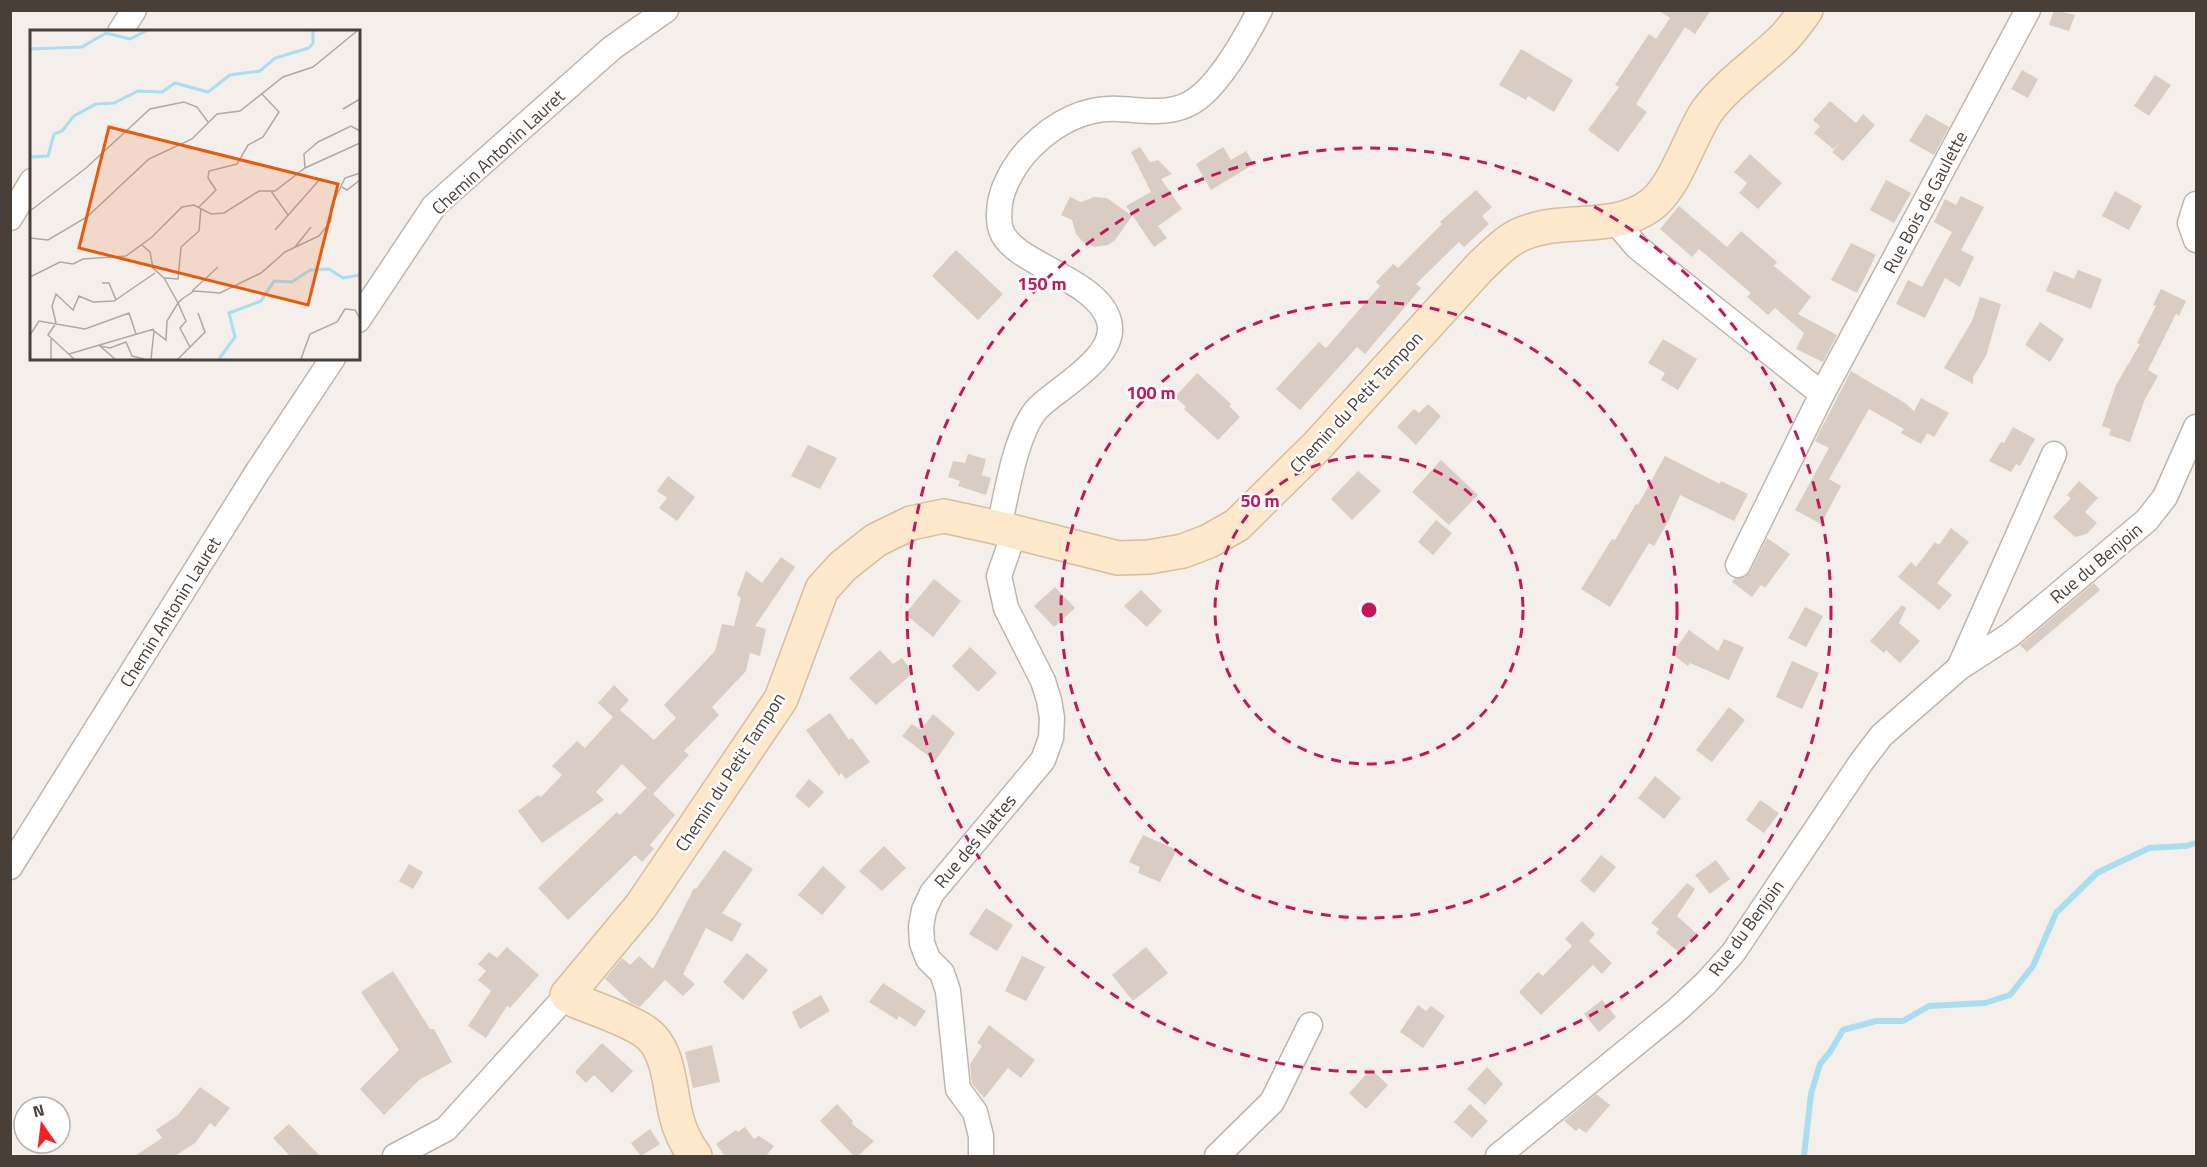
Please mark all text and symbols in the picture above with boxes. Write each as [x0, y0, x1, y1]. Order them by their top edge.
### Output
inset map [30, 30, 360, 360]
street label: Chemin Antonin Lauret [425, 83, 571, 221]
street label: Rue Bois de Gaulette [1876, 126, 1974, 278]
text: 150 m [1017, 270, 1067, 297]
street label: Chemin du Petit Tampon [1283, 325, 1429, 479]
text: 100 m [1126, 379, 1176, 406]
text: 50 m [1240, 487, 1280, 514]
street label: Rue du Benjoin [2044, 516, 2148, 610]
street label: Chemin Antonin Lauret [113, 531, 228, 693]
centre of rings [1359, 600, 1379, 620]
street label: Chemin du Petit Tampon [668, 687, 792, 857]
street label: Rue des Nattes [927, 788, 1023, 894]
street label: Rue du Benjoin [1702, 874, 1790, 982]
north arrow [12, 1095, 72, 1155]
text: N [30, 1097, 47, 1123]

